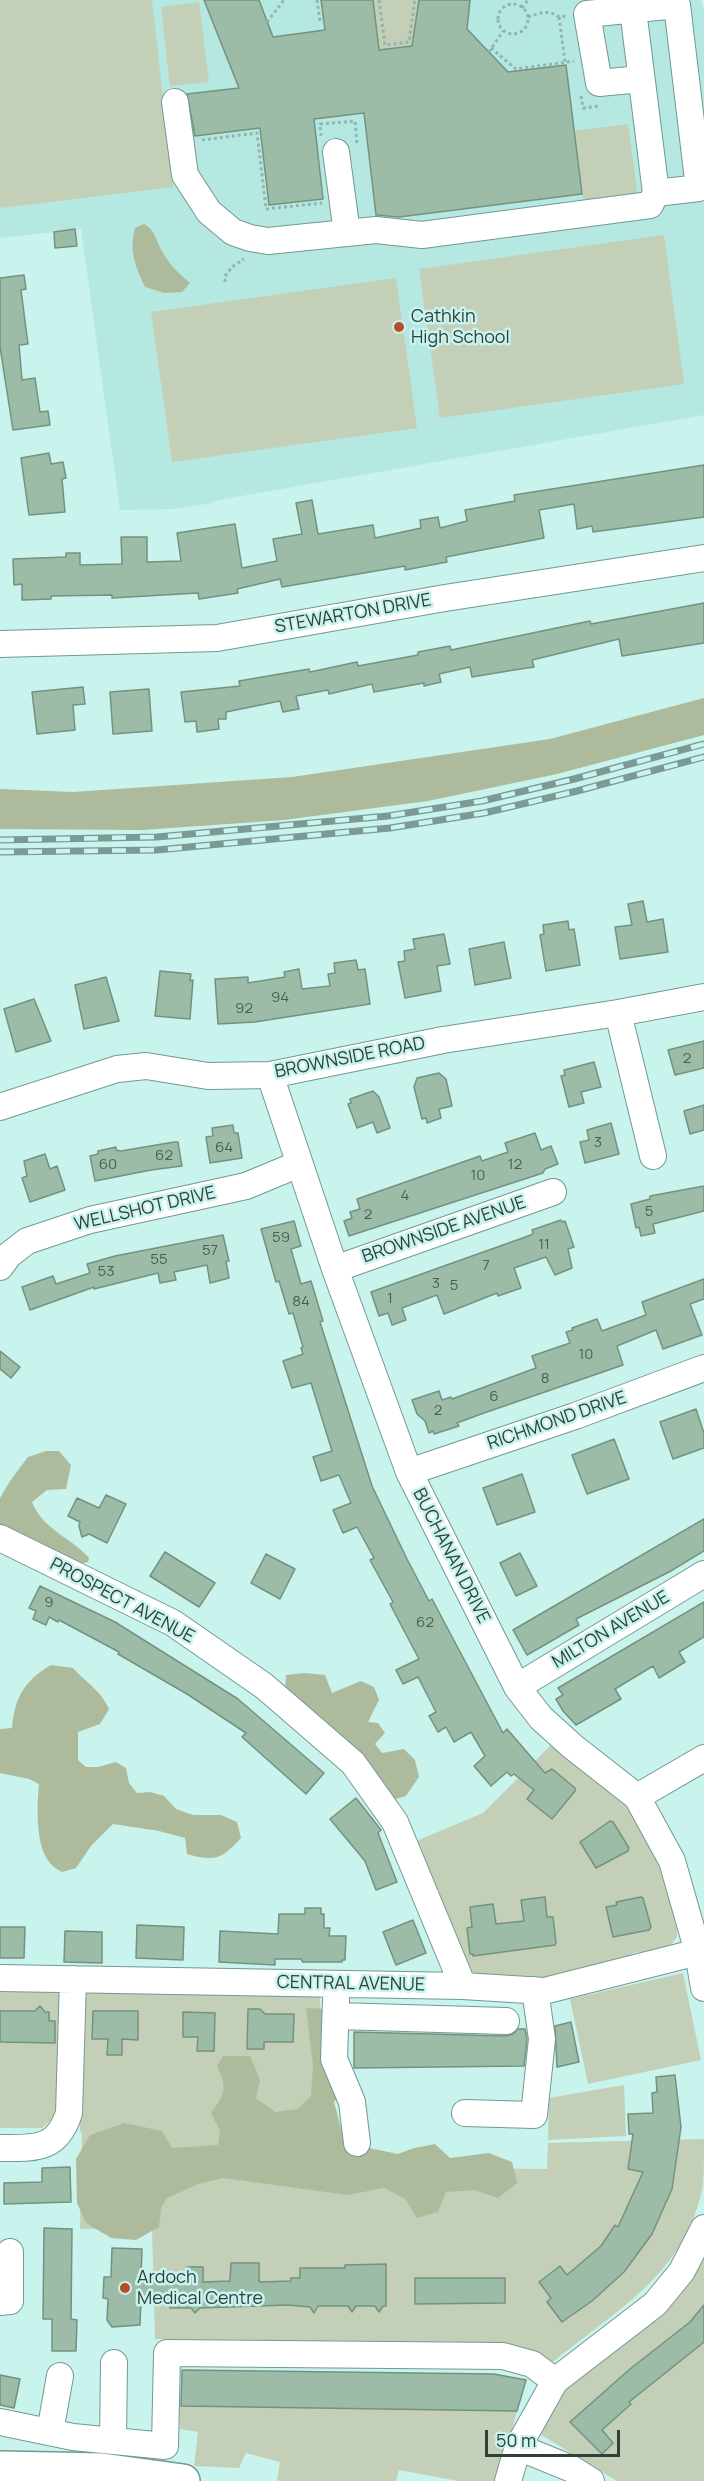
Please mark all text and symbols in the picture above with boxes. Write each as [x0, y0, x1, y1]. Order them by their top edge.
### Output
place label: Cathkin High School [411, 306, 510, 348]
marker: Cathkin High School [392, 320, 406, 334]
street label: STEWARTON DRIVE [273, 590, 433, 638]
house number: 94 [271, 989, 289, 1007]
house number: 92 [235, 1000, 253, 1018]
street label: BROWNSIDE ROAD [273, 1033, 427, 1083]
house number: 2 [683, 1050, 691, 1068]
house number: 3 [594, 1134, 602, 1152]
house number: 64 [215, 1139, 233, 1157]
house number: 62 [155, 1147, 173, 1165]
house number: 60 [99, 1156, 117, 1174]
house number: 12 [508, 1156, 522, 1174]
house number: 10 [471, 1167, 485, 1185]
street label: WELLSHOT DRIVE [72, 1182, 218, 1236]
house number: 4 [401, 1187, 409, 1205]
street label: BROWNSIDE AVENUE [359, 1192, 529, 1268]
house number: 5 [645, 1203, 653, 1221]
house number: 2 [364, 1206, 372, 1224]
house number: 59 [272, 1229, 290, 1247]
house number: 11 [538, 1236, 550, 1254]
house number: 57 [202, 1242, 218, 1260]
house number: 55 [150, 1251, 168, 1269]
house number: 7 [482, 1257, 490, 1275]
house number: 53 [98, 1263, 114, 1281]
house number: 3 [432, 1275, 440, 1293]
house number: 5 [450, 1277, 458, 1295]
house number: 1 [387, 1290, 393, 1308]
house number: 84 [292, 1293, 310, 1311]
house number: 10 [579, 1346, 593, 1364]
house number: 8 [541, 1370, 549, 1388]
street label: RICHMOND DRIVE [485, 1387, 629, 1455]
house number: 6 [489, 1388, 499, 1406]
house number: 2 [434, 1402, 442, 1420]
street label: BUCHANAN DRIVE [408, 1485, 494, 1627]
street label: PROSPECT AVENUE [46, 1554, 198, 1648]
street label: MILTON AVENUE [548, 1587, 674, 1673]
house number: 9 [44, 1594, 54, 1612]
house number: 62 [416, 1614, 434, 1632]
street label: CENTRAL AVENUE [277, 1972, 425, 1996]
place label: Ardoch Medical Centre [137, 2267, 263, 2310]
marker: Ardoch Medical Centre [118, 2281, 132, 2295]
scale bar [488, 2418, 623, 2456]
text: 50 m [496, 2428, 536, 2452]

